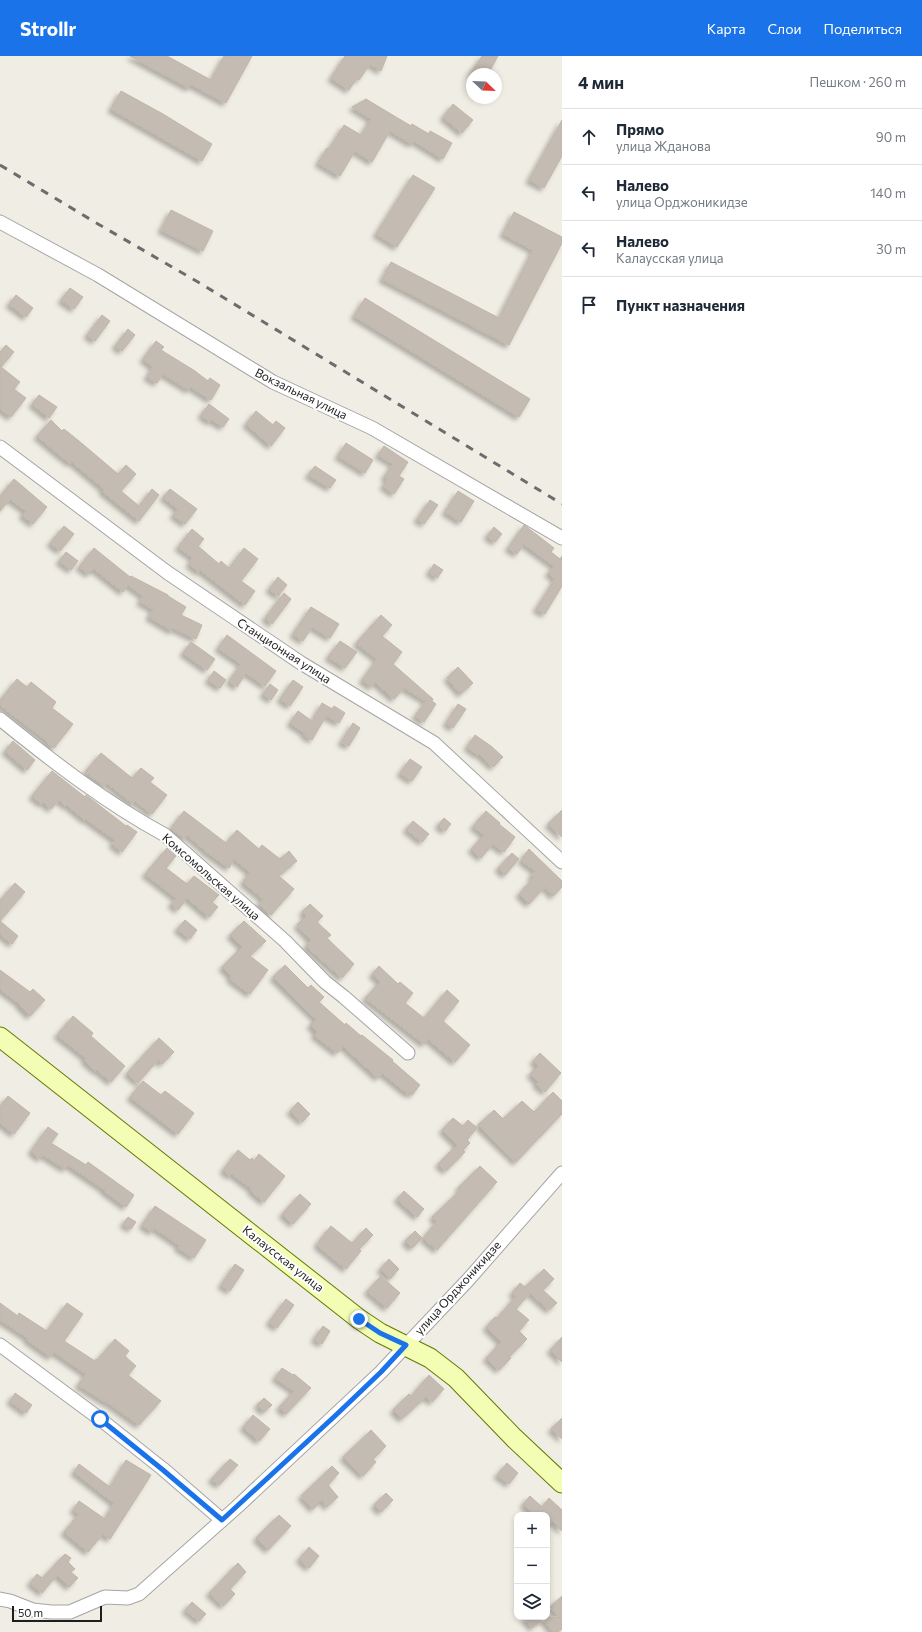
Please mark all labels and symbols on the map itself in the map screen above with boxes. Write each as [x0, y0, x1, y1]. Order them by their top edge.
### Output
north arrow [466, 68, 502, 104]
street label: Вокзальная улица [253, 365, 350, 422]
street label: Станционная улица [235, 615, 334, 686]
street label: Комсомольская улица [160, 830, 263, 923]
street label: Калаусская улица [240, 1222, 327, 1294]
street label: улица Орджоникидзе [411, 1237, 503, 1337]
route end [350, 1310, 368, 1328]
route start [91, 1410, 109, 1428]
scale bar [12, 1604, 102, 1623]

